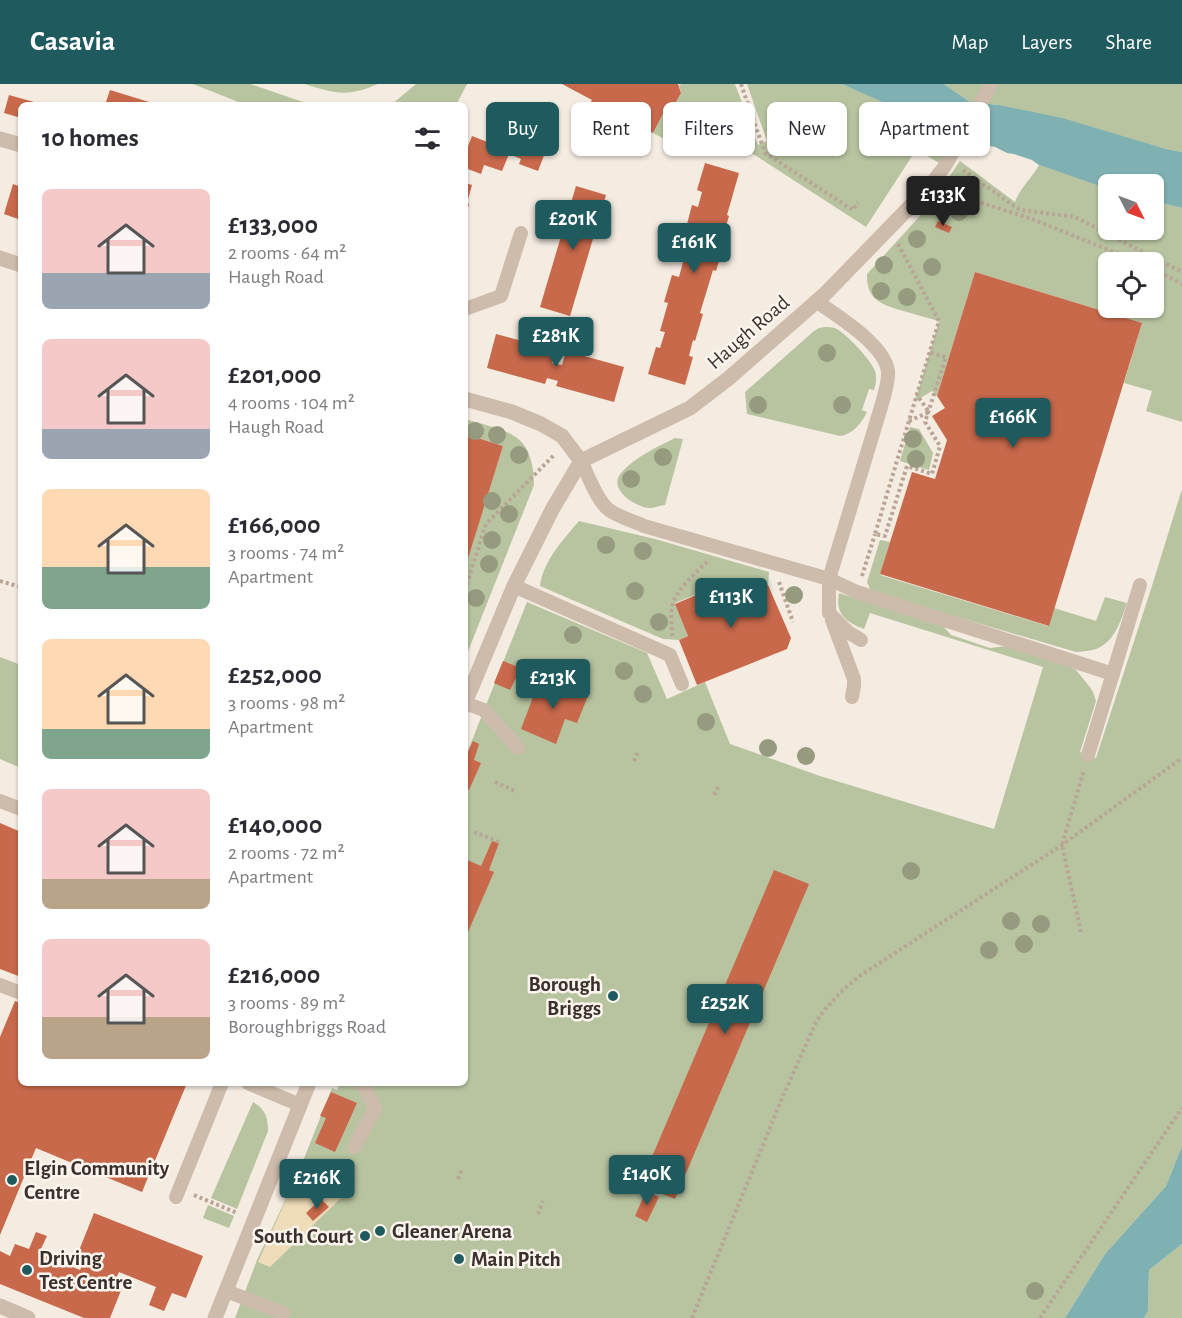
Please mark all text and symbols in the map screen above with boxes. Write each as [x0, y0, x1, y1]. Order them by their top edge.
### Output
text: Casavia [30, 28, 115, 56]
text: Map [952, 32, 988, 53]
text: Layers [1021, 32, 1072, 53]
text: Share [1105, 32, 1152, 53]
chip: Buy [486, 102, 559, 156]
chip: Rent [571, 102, 651, 156]
chip: Filters [663, 102, 755, 156]
chip: New [767, 102, 847, 156]
chip: Apartment [859, 102, 990, 156]
icon: filters [411, 122, 444, 155]
text: 10 homes [42, 125, 139, 151]
north arrow [1098, 174, 1164, 240]
map controls [1098, 174, 1164, 318]
pin: £133K [901, 176, 985, 227]
text: £133K [920, 185, 966, 205]
pin: £201K [531, 200, 615, 251]
text: £201K [549, 209, 597, 229]
text: £133,000 [228, 212, 318, 238]
icon: home [90, 213, 162, 285]
pin: £161K [652, 223, 736, 274]
text: £161K [672, 232, 716, 252]
text: 2 rooms · 64 m² [228, 243, 346, 263]
button: locate [1098, 252, 1164, 318]
text: Haugh Road [228, 267, 324, 287]
street label: Haugh Road [703, 291, 793, 373]
pin: £281K [514, 317, 598, 368]
text: £281K [532, 326, 580, 346]
text: £201,000 [228, 362, 321, 388]
icon: home [90, 363, 162, 435]
text: 4 rooms · 104 m² [228, 393, 355, 413]
pin: £166K [971, 398, 1055, 449]
text: £166K [989, 407, 1037, 427]
text: Haugh Road [228, 417, 324, 437]
text: £166,000 [228, 512, 321, 538]
icon: home [90, 513, 162, 585]
text: 3 rooms · 74 m² [228, 543, 344, 563]
text: Apartment [228, 567, 313, 587]
pin: £113K [689, 578, 773, 629]
text: £113K [709, 587, 753, 607]
pin: £213K [511, 659, 595, 710]
text: £252,000 [228, 662, 322, 688]
icon: home [90, 663, 162, 735]
text: £213K [530, 668, 576, 688]
text: 3 rooms · 98 m² [228, 693, 345, 713]
text: Apartment [228, 717, 313, 737]
text: £140,000 [228, 812, 322, 838]
icon: home [90, 813, 162, 885]
text: 2 rooms · 72 m² [228, 843, 345, 863]
text: Apartment [228, 867, 313, 887]
text: £216,000 [228, 962, 320, 988]
icon: home [90, 963, 162, 1035]
place label: Borough Briggs [528, 974, 601, 1019]
pin: £252K [683, 984, 767, 1035]
marker: Borough Briggs [606, 989, 620, 1003]
text: 3 rooms · 89 m² [228, 993, 345, 1013]
text: £252K [701, 993, 749, 1013]
text: Boroughbriggs Road [228, 1017, 386, 1037]
pin: £140K [605, 1155, 689, 1206]
place label: Elgin Community Centre [24, 1158, 170, 1203]
pin: £216K [275, 1159, 359, 1210]
text: £140K [623, 1164, 671, 1184]
text: £216K [294, 1168, 340, 1188]
marker: Elgin Community Centre [5, 1173, 19, 1187]
place label: Gleaner Arena [392, 1221, 512, 1242]
marker: Gleaner Arena [373, 1224, 387, 1238]
place label: South Court [254, 1226, 353, 1247]
marker: South Court [358, 1229, 372, 1243]
place label: Driving Test Centre [39, 1248, 132, 1293]
place label: Main Pitch [471, 1249, 561, 1270]
marker: Main Pitch [452, 1252, 466, 1266]
marker: Driving Test Centre [20, 1263, 34, 1277]

